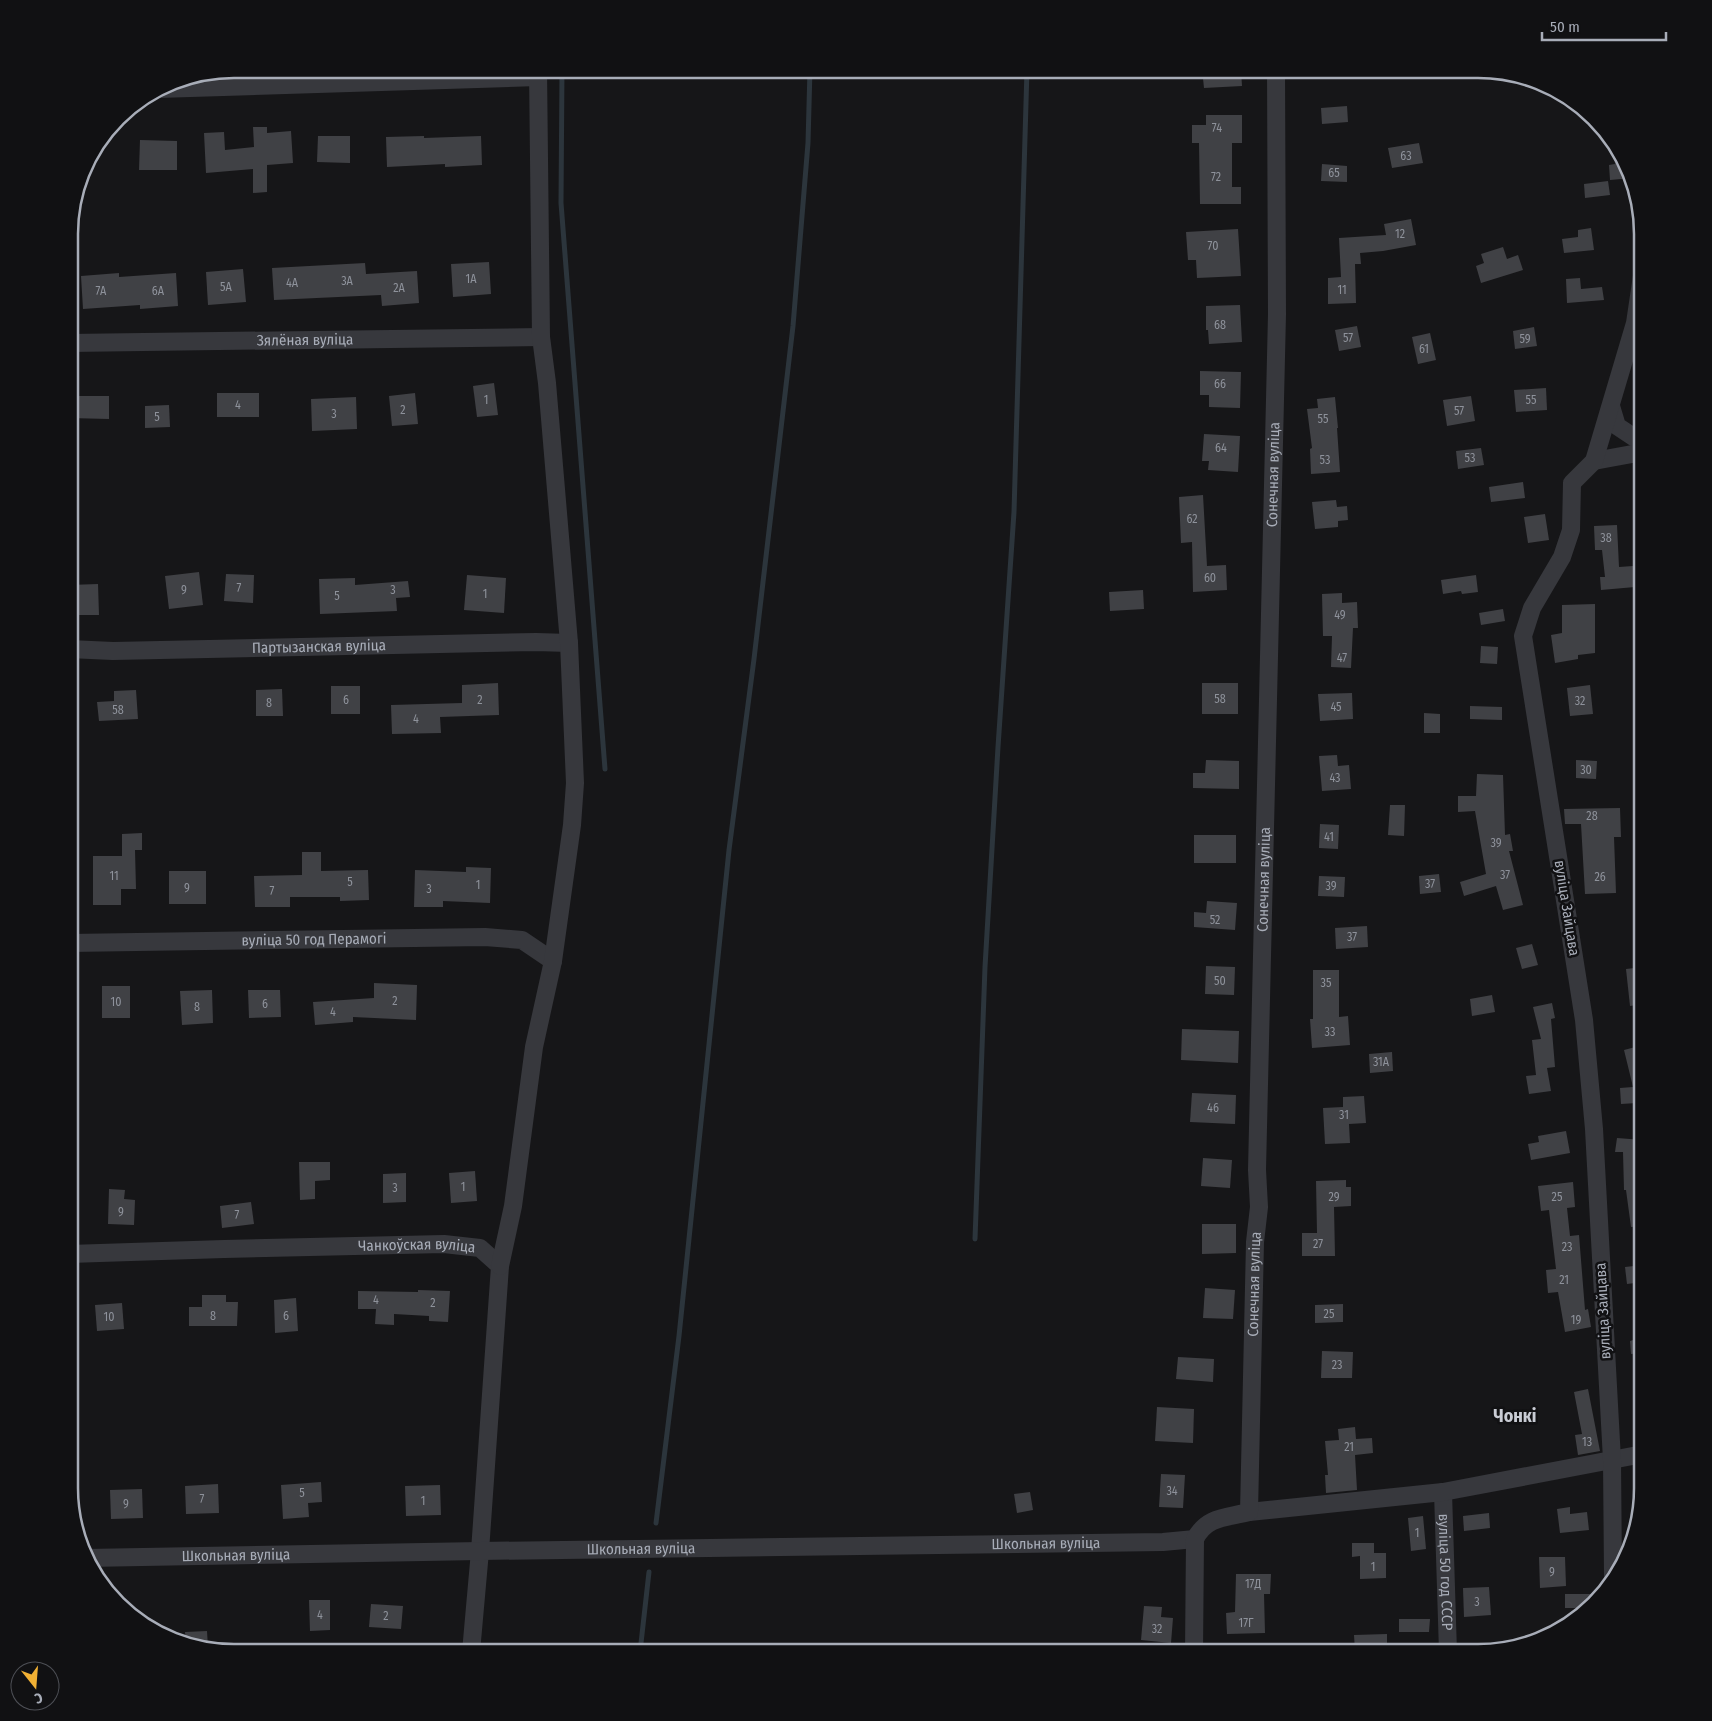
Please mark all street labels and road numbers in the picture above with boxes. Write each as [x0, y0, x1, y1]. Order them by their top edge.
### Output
street label: Зялёная вуліца [256, 330, 353, 350]
street label: Сонечная вуліца [1263, 422, 1283, 527]
street label: Партызанская вуліца [252, 636, 386, 657]
street label: Сонечная вуліца [1254, 827, 1274, 932]
street label: вуліца Зайцава [1551, 859, 1583, 957]
street label: вуліца 50 год Перамогі [241, 929, 387, 950]
street label: Сонечная вуліца [1244, 1231, 1265, 1337]
street label: Чанкоўская вуліца [358, 1235, 476, 1256]
street label: вуліца Зайцава [1591, 1262, 1615, 1360]
street label: вуліца 50 год СССР [1435, 1513, 1456, 1631]
street label: Школьная вуліца [991, 1534, 1100, 1553]
street label: Школьная вуліца [586, 1539, 695, 1559]
street label: Школьная вуліца [181, 1545, 290, 1565]

